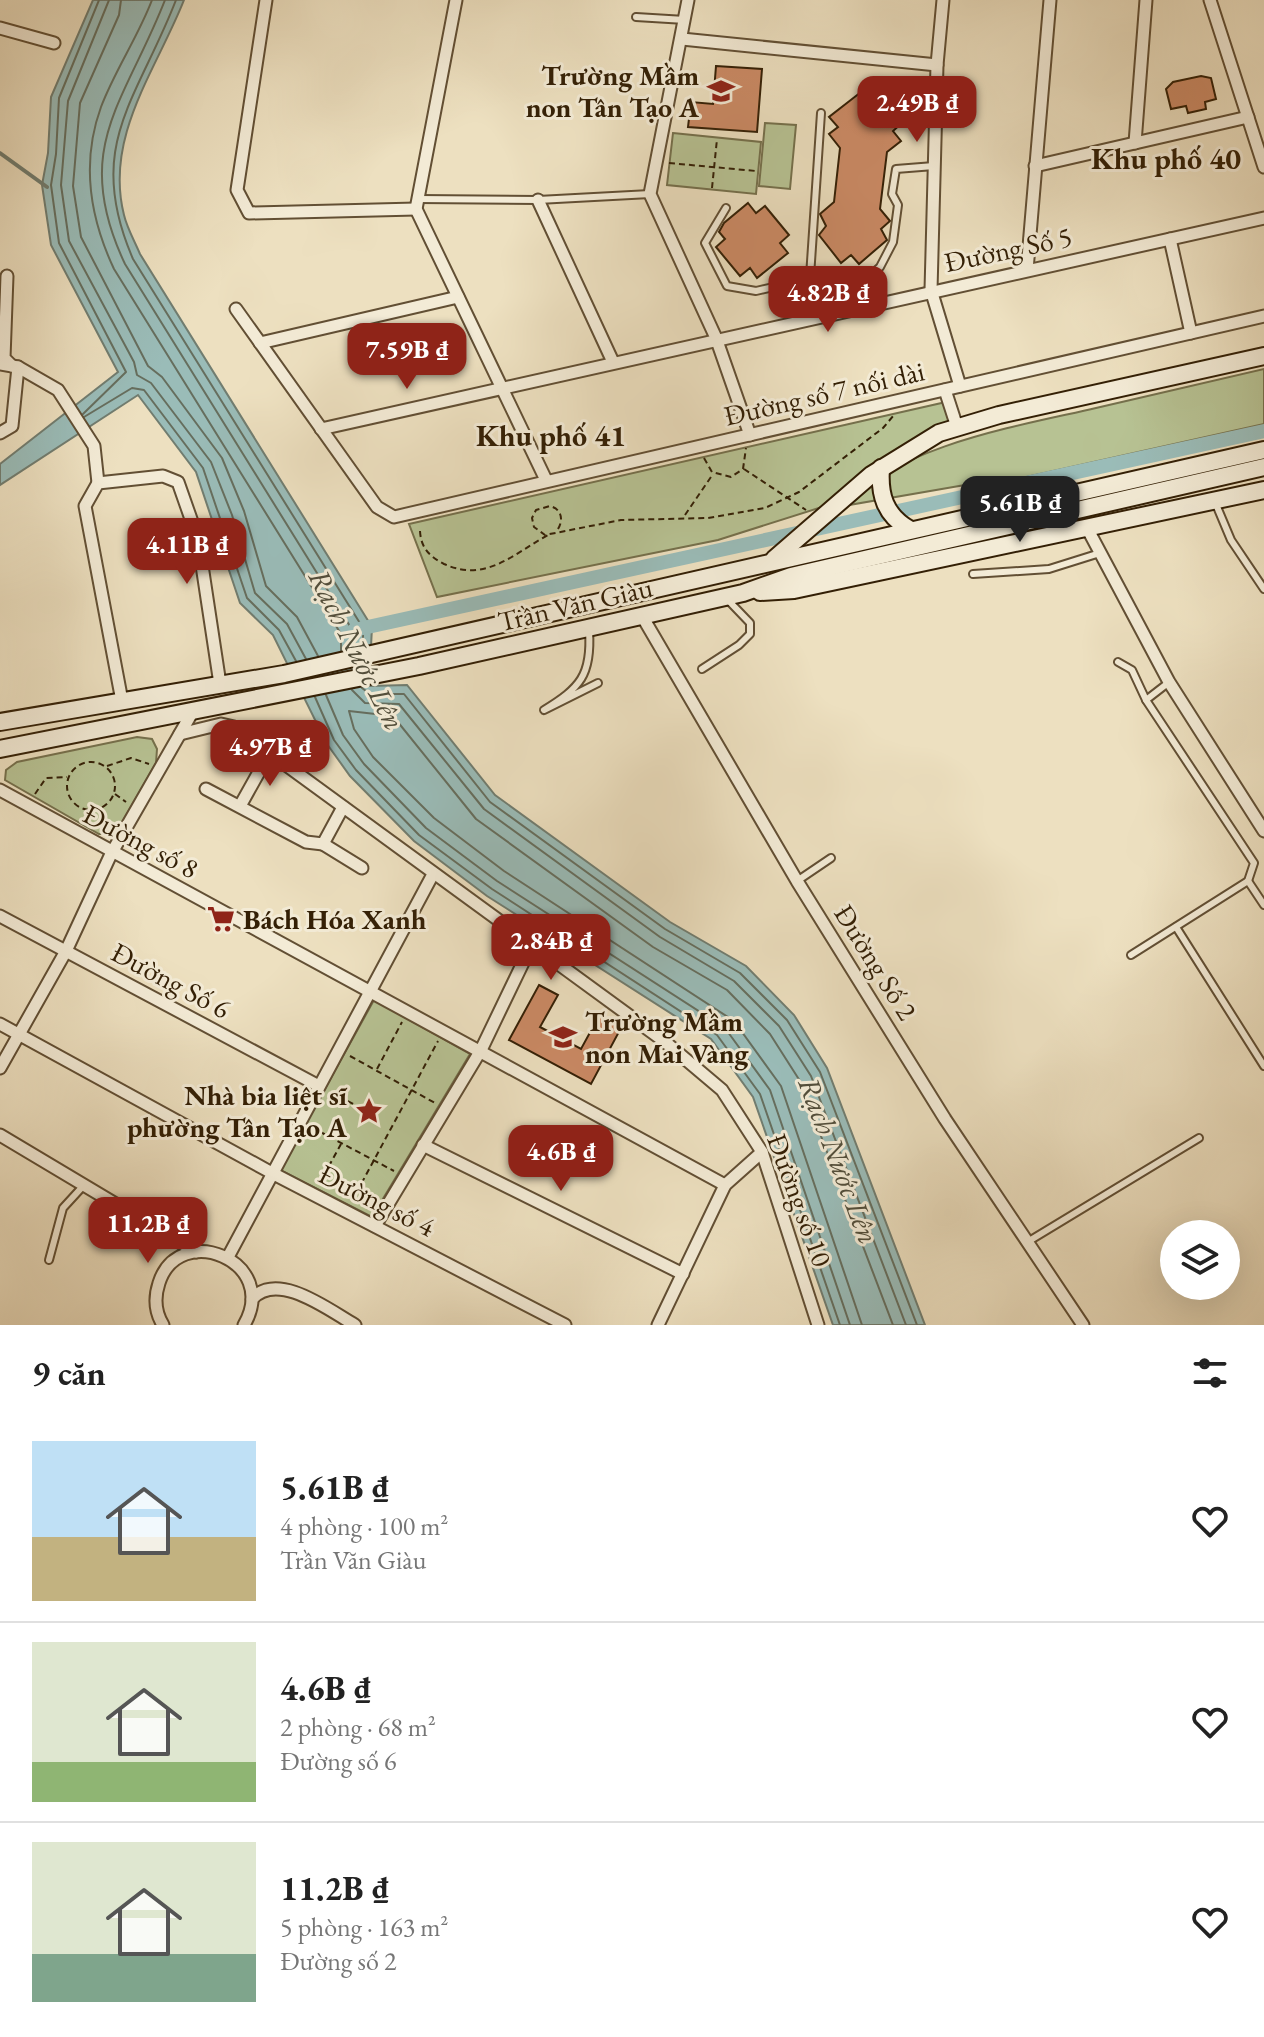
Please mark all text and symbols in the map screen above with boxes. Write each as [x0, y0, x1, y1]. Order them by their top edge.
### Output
place label: Trường Mầm non Tân Tạo A [526, 57, 700, 125]
school or university icon: Trường Mầm non Tân Tạo A [706, 76, 736, 106]
pin: 2.49B ₫ [843, 76, 991, 144]
text: 2.49B ₫ [875, 85, 959, 119]
district label: Khu phố 40 [1091, 139, 1241, 178]
street label: Đường Số 5 [941, 218, 1075, 280]
pin: 4.82B ₫ [754, 266, 902, 334]
text: 4.82B ₫ [786, 275, 870, 309]
pin: 7.59B ₫ [333, 323, 481, 391]
text: 7.59B ₫ [365, 332, 449, 366]
street label: Đường số 7 nối dài [720, 352, 928, 434]
district label: Khu phố 41 [476, 416, 626, 455]
pin: 5.61B ₫ [946, 476, 1094, 544]
text: 5.61B ₫ [978, 485, 1062, 519]
pin: 4.11B ₫ [113, 518, 261, 586]
text: 4.11B ₫ [145, 527, 229, 561]
water label: Rạch Nước Lên [300, 562, 414, 736]
street label: Trần Văn Giàu [494, 569, 656, 639]
pin: 4.97B ₫ [196, 720, 344, 788]
text: 4.97B ₫ [228, 729, 312, 763]
street label: Đường số 8 [77, 796, 205, 886]
street label: Đường Số 2 [826, 898, 926, 1027]
place label: Bách Hóa Xanh [243, 901, 427, 937]
supermarket icon: Bách Hóa Xanh [206, 904, 236, 934]
pin: 2.84B ₫ [477, 914, 625, 982]
text: 2.84B ₫ [509, 923, 593, 957]
street label: Đường Số 6 [105, 934, 237, 1026]
place label: Trường Mầm non Mai Vàng [585, 1003, 750, 1071]
school or university icon: Trường Mầm non Mai Vàng [548, 1022, 578, 1052]
water label: Rạch Nước Lên [789, 1071, 889, 1249]
place label: Nhà bia liệt sĩ phường Tân Tạo A [127, 1077, 348, 1145]
place icon: Nhà bia liệt sĩ phường Tân Tạo A [354, 1096, 384, 1126]
pin: 4.6B ₫ [496, 1125, 626, 1193]
street label: Đường số 10 [759, 1129, 841, 1271]
text: 4.6B ₫ [526, 1134, 596, 1168]
street label: Đường số 4 [313, 1155, 442, 1245]
pin: 11.2B ₫ [74, 1197, 222, 1265]
text: 11.2B ₫ [106, 1206, 190, 1240]
map controls [1160, 1220, 1240, 1300]
button: layers [1160, 1220, 1240, 1300]
text: 9 căn [32, 1351, 106, 1395]
icon: filters [1188, 1351, 1232, 1395]
text: 5.61B ₫ [280, 1465, 389, 1509]
icon: home [96, 1473, 192, 1569]
icon: heart [1188, 1499, 1232, 1543]
text: 4 phòng · 100 m² [280, 1509, 448, 1543]
text: Trần Văn Giàu [280, 1543, 426, 1577]
text: 4.6B ₫ [280, 1666, 371, 1710]
icon: home [96, 1674, 192, 1770]
icon: heart [1188, 1700, 1232, 1744]
text: 2 phòng · 68 m² [280, 1710, 436, 1744]
text: Đường số 6 [280, 1744, 397, 1778]
text: 11.2B ₫ [280, 1866, 389, 1910]
icon: home [96, 1874, 192, 1970]
icon: heart [1188, 1900, 1232, 1944]
text: 5 phòng · 163 m² [280, 1910, 448, 1944]
text: Đường số 2 [280, 1944, 397, 1978]

